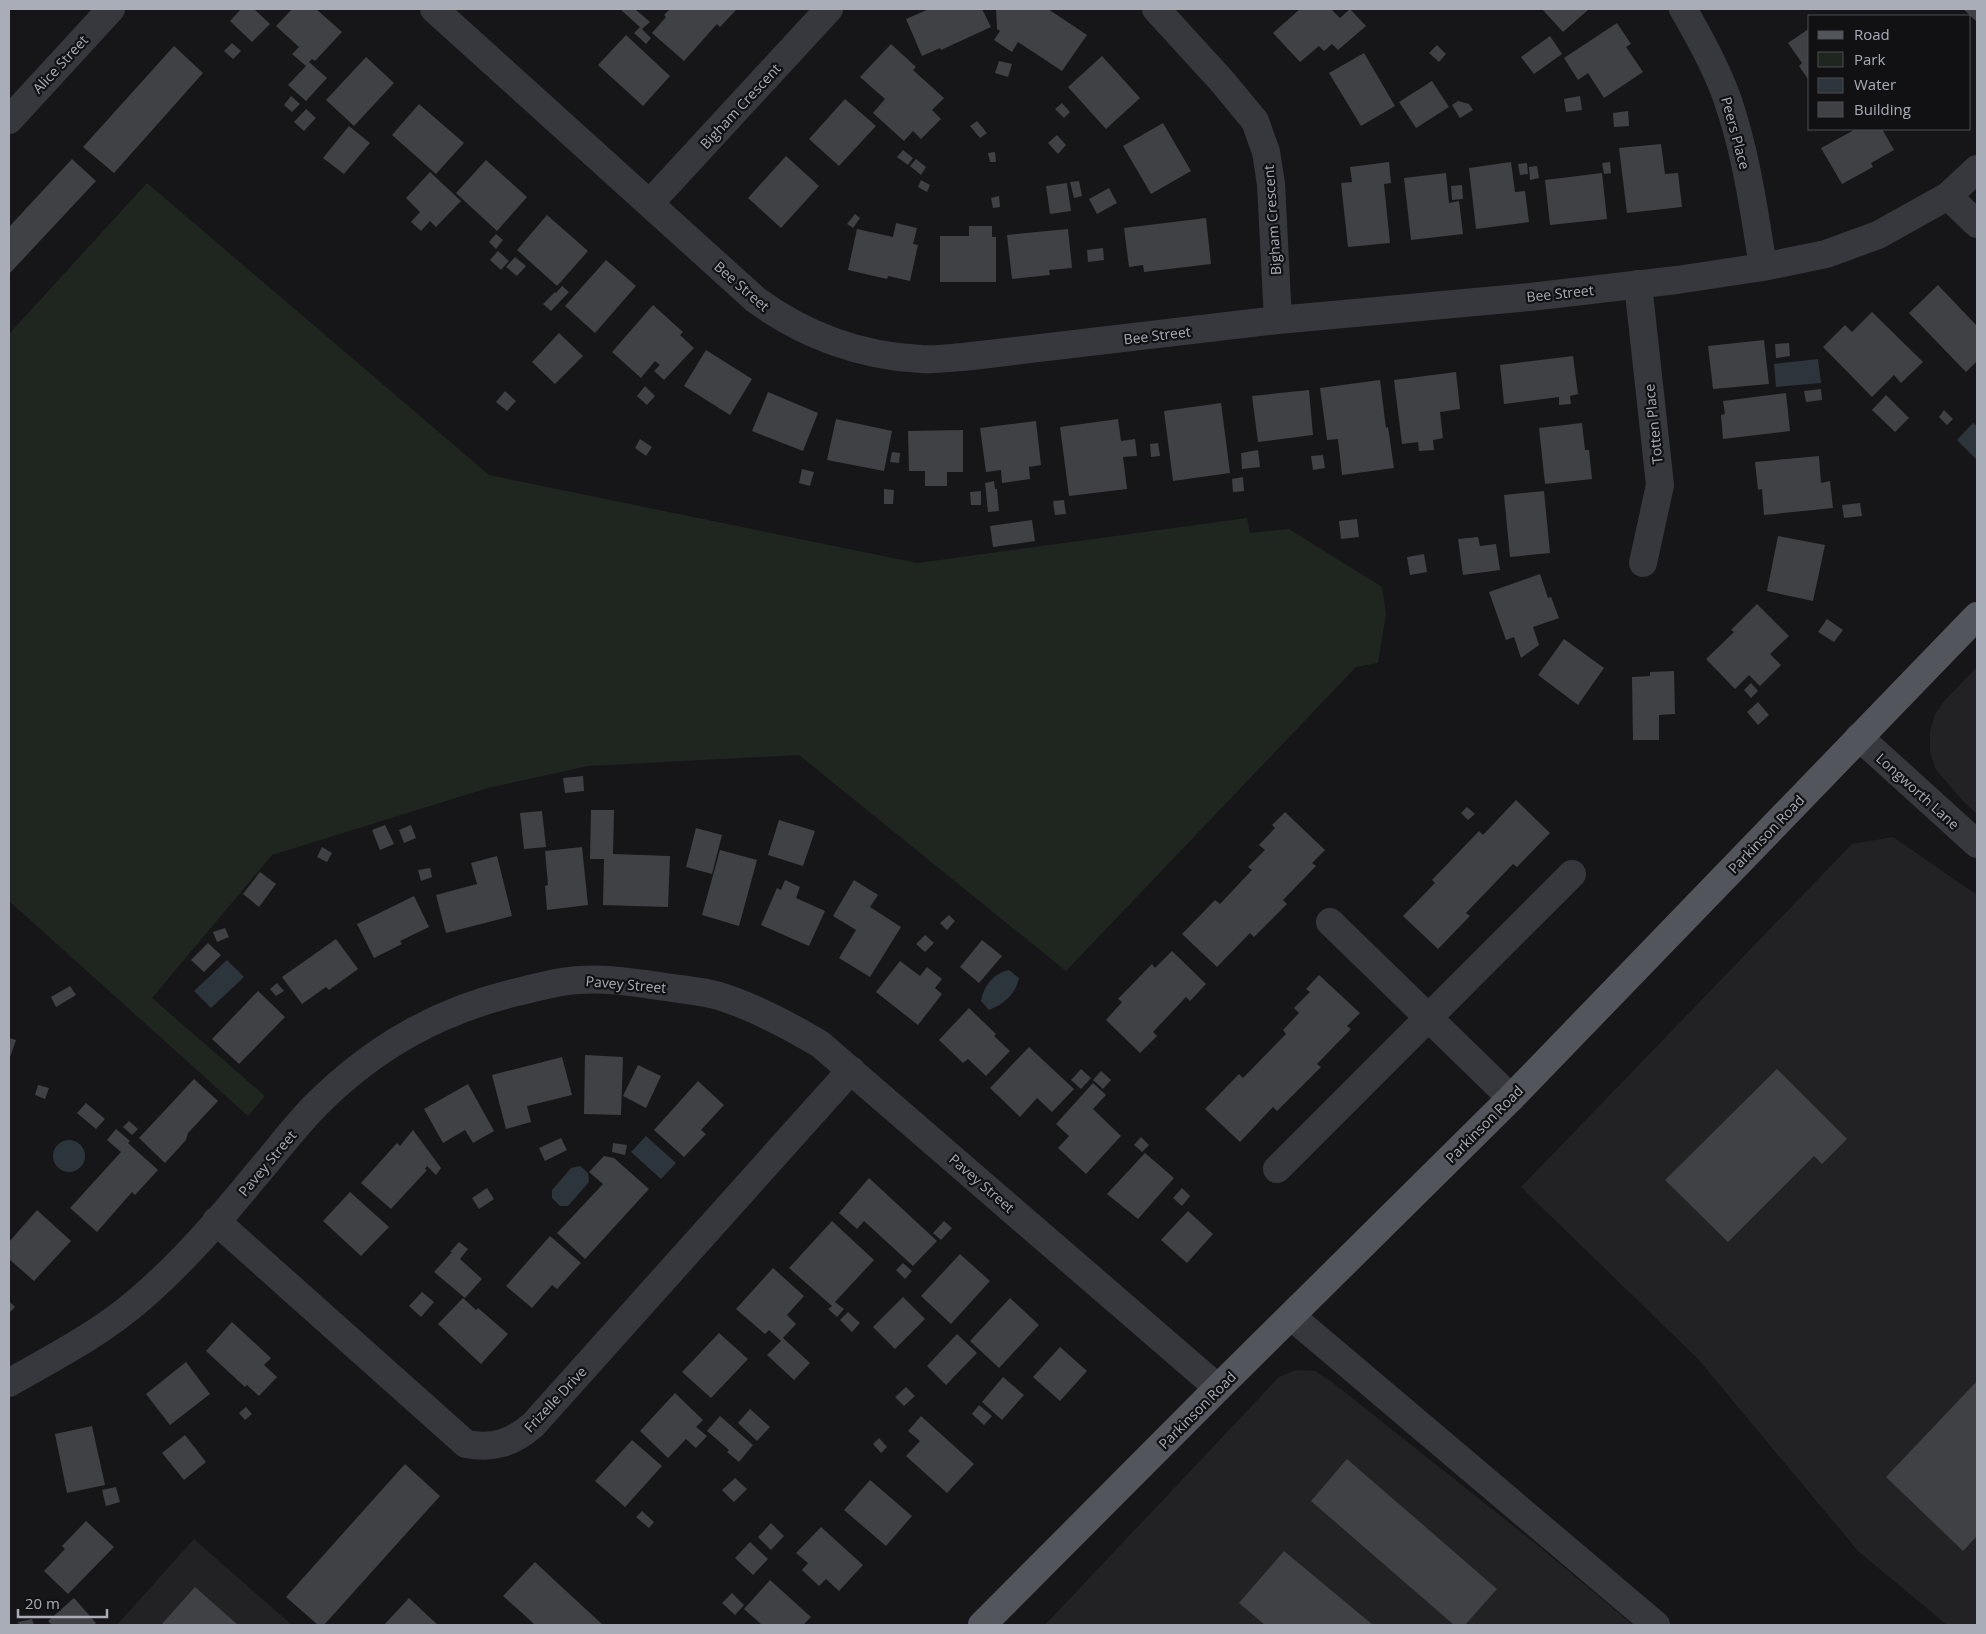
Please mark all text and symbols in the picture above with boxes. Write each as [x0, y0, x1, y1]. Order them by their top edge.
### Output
legend [1808, 15, 1971, 130]
text: Road [1854, 24, 1890, 44]
street label: Alice Street [28, 31, 92, 97]
text: Park [1854, 49, 1885, 69]
street label: Bigham Crescent [695, 59, 785, 153]
text: Water [1854, 74, 1896, 94]
street label: Peers Place [1717, 95, 1755, 172]
text: Building [1854, 99, 1911, 119]
street label: Bigham Crescent [1259, 164, 1285, 276]
street label: Bee Street [710, 257, 774, 315]
street label: Bee Street [1525, 280, 1595, 306]
street label: Bee Street [1122, 321, 1192, 349]
street label: Totten Place [1639, 383, 1667, 465]
street label: Longworth Lane [1872, 749, 1964, 834]
street label: Parkinson Road [1724, 791, 1808, 877]
street label: Pavey Street [585, 971, 667, 997]
street label: Parkinson Road [1441, 1081, 1527, 1167]
street label: Pavey Street [234, 1126, 300, 1200]
street label: Pavey Street [945, 1149, 1019, 1217]
street label: Frizelle Drive [519, 1362, 591, 1436]
street label: Parkinson Road [1154, 1367, 1240, 1453]
scale bar [18, 1586, 106, 1618]
text: 20 m [25, 1593, 60, 1613]

